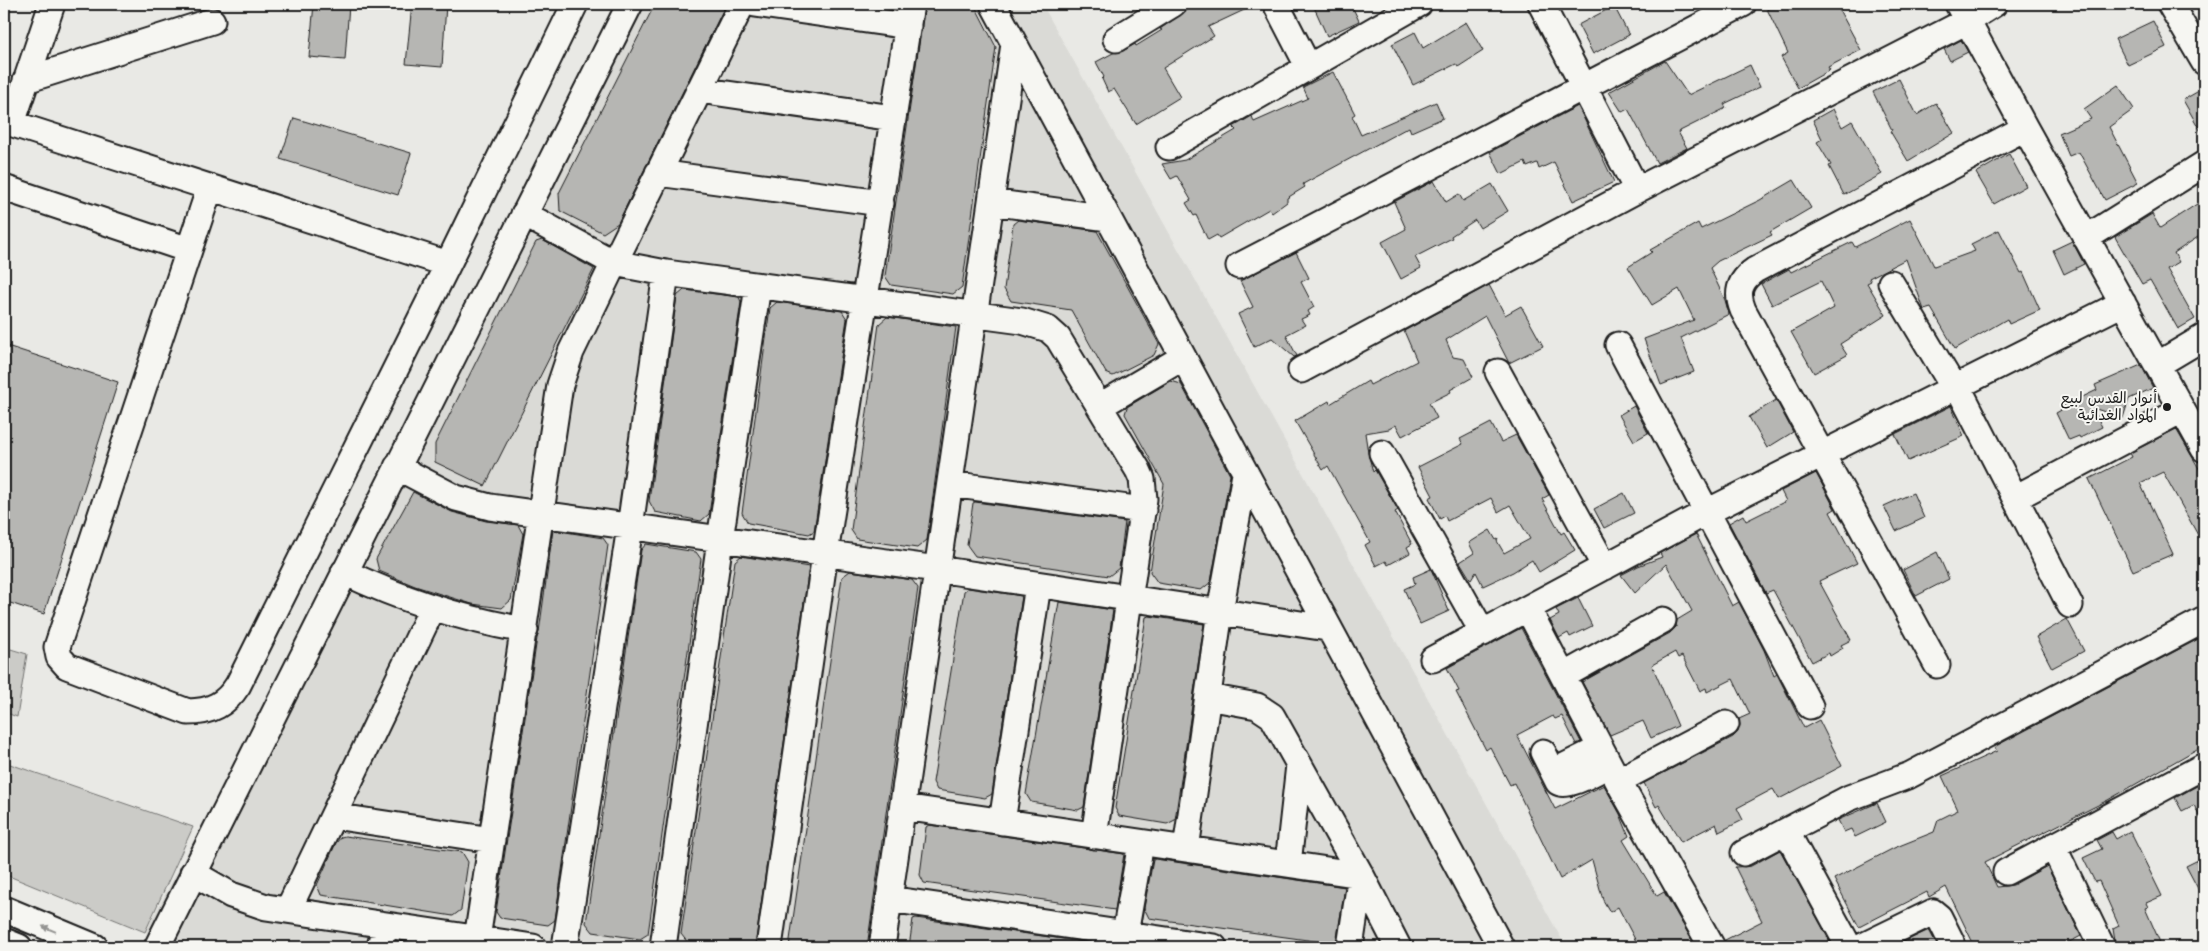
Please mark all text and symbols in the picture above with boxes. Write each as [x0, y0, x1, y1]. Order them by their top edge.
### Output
place label: أنوار القدس لبيع المواد الغدائية [2060, 388, 2157, 425]
marker: أنوار القدس لبيع المواد الغدائية [2161, 401, 2173, 413]
one-way arrow [42, 924, 56, 932]

